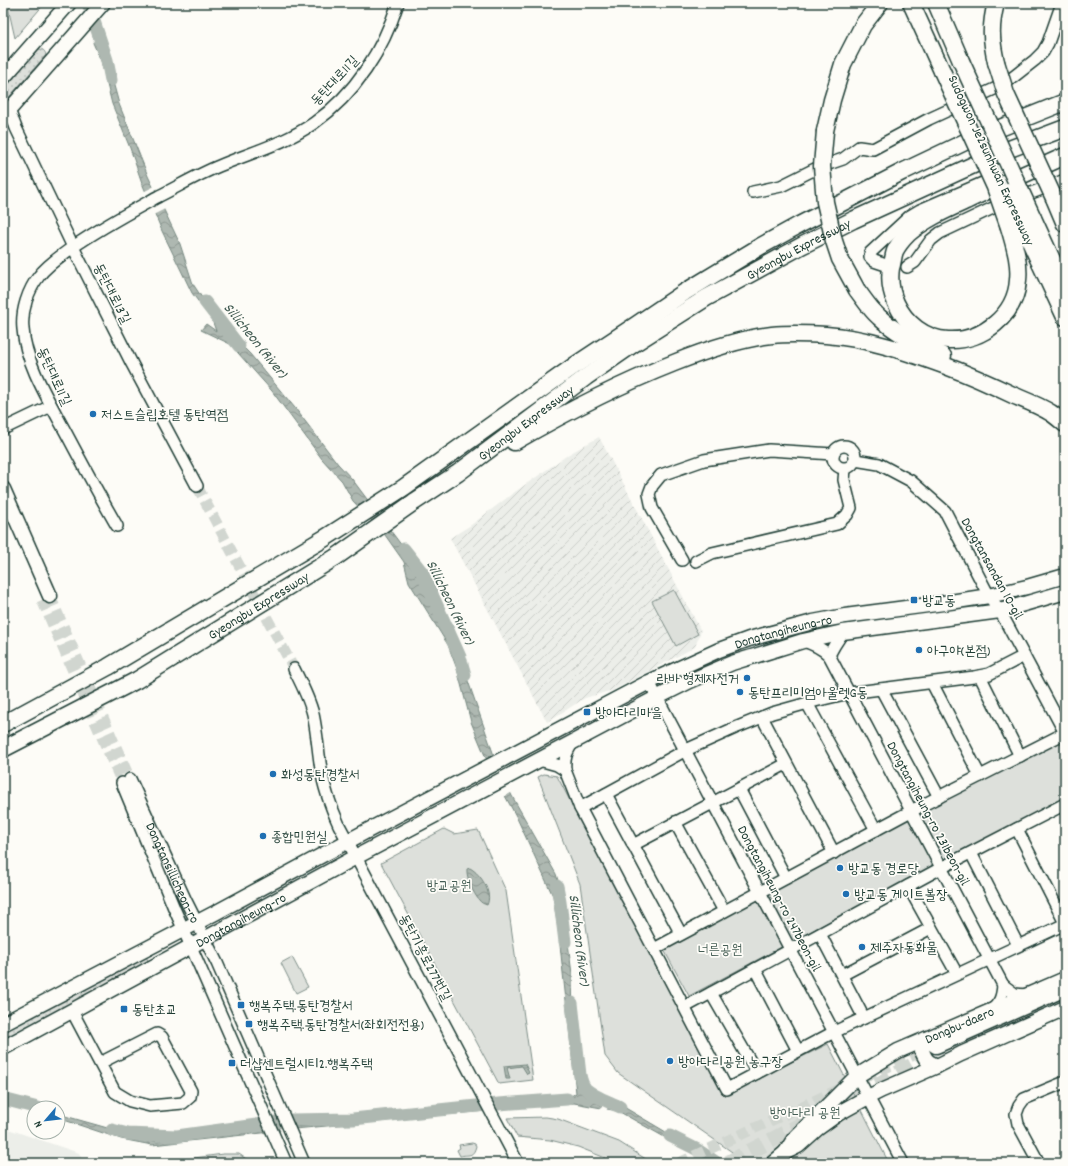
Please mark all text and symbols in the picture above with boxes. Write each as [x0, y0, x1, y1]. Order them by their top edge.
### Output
street label: 동탄대로11길 [307, 51, 365, 111]
street label: Sudogwon Je2sunhwan Expressway [942, 72, 1039, 250]
street label: Gyeongbu Expressway [743, 215, 855, 286]
street label: 동탄대로13길 [87, 260, 135, 328]
water label: Sillicheon (River) [217, 299, 293, 385]
street label: 동탄대로11길 [31, 344, 76, 410]
street label: Gyeongbu Expressway [474, 381, 579, 467]
place label: 저스트슬립호텔 동탄역점 [101, 406, 228, 426]
marker: 저스트슬립호텔 동탄역점 [88, 409, 98, 419]
street label: Dongtansandan 10-gil [955, 514, 1028, 624]
water label: Sillicheon (River) [419, 557, 480, 650]
street label: Gyeongbu Expressway [205, 568, 314, 646]
place label: 방교동 [922, 592, 956, 612]
marker: 방교동 [909, 595, 919, 605]
street label: Dongtangiheung-ro [732, 611, 834, 655]
place label: 아구야(본점) [927, 642, 991, 662]
marker: 아구야(본점) [914, 645, 924, 655]
place label: 라바 형제자전거 [657, 670, 739, 690]
marker: 라바 형제자전거 [742, 673, 752, 683]
place label: 동탄프리미엄아울렛G동 [748, 684, 868, 704]
marker: 동탄프리미엄아울렛G동 [735, 687, 745, 697]
place label: 방아다리마을 [595, 704, 663, 724]
marker: 방아다리마을 [582, 707, 592, 717]
street label: Dongtangiheung-ro 231beon-gil [881, 738, 974, 890]
place label: 화성동탄경찰서 [281, 766, 360, 786]
marker: 화성동탄경찰서 [268, 769, 278, 779]
street label: Dongtansillicheon-ro [139, 820, 204, 927]
street label: Dongtangiheung-ro 247beon-gil [731, 822, 826, 976]
place label: 종합민원실 [271, 828, 327, 848]
marker: 종합민원실 [258, 831, 268, 841]
place label: 방교동 경로당 [848, 860, 920, 880]
marker: 방교동 경로당 [835, 863, 845, 873]
park label: 방교공원 [426, 877, 472, 897]
place label: 방교동 게이트볼장 [854, 886, 948, 906]
street label: Dongtangiheung-ro [192, 889, 290, 954]
marker: 방교동 게이트볼장 [841, 889, 851, 899]
water label: Sillicheon (River) [562, 893, 595, 988]
street label: 동탄기흥로277번길 [393, 911, 456, 1006]
place label: 제주자동화물 [870, 939, 938, 959]
park label: 너른공원 [697, 941, 743, 961]
marker: 제주자동화물 [857, 942, 867, 952]
place label: 행복주택.동탄경찰서 [249, 997, 353, 1017]
marker: 행복주택.동탄경찰서 [236, 1000, 246, 1010]
place label: 동탄초교 [132, 1001, 177, 1021]
street label: Dongbu-daero [922, 1003, 998, 1050]
marker: 동탄초교 [119, 1004, 129, 1014]
place label: 행복주택.동탄경찰서(좌회전전용) [257, 1016, 424, 1036]
marker: 행복주택.동탄경찰서(좌회전전용) [244, 1019, 254, 1029]
place label: 방아다리공원 농구장 [678, 1053, 783, 1073]
place label: 더샵센트럴시티2.행복주택 [240, 1055, 372, 1075]
marker: 방아다리공원 농구장 [665, 1056, 675, 1066]
marker: 더샵센트럴시티2.행복주택 [227, 1058, 237, 1068]
north arrow [26, 1100, 66, 1140]
park label: 방아다리 공원 [770, 1104, 840, 1124]
text: N [30, 1117, 47, 1130]

